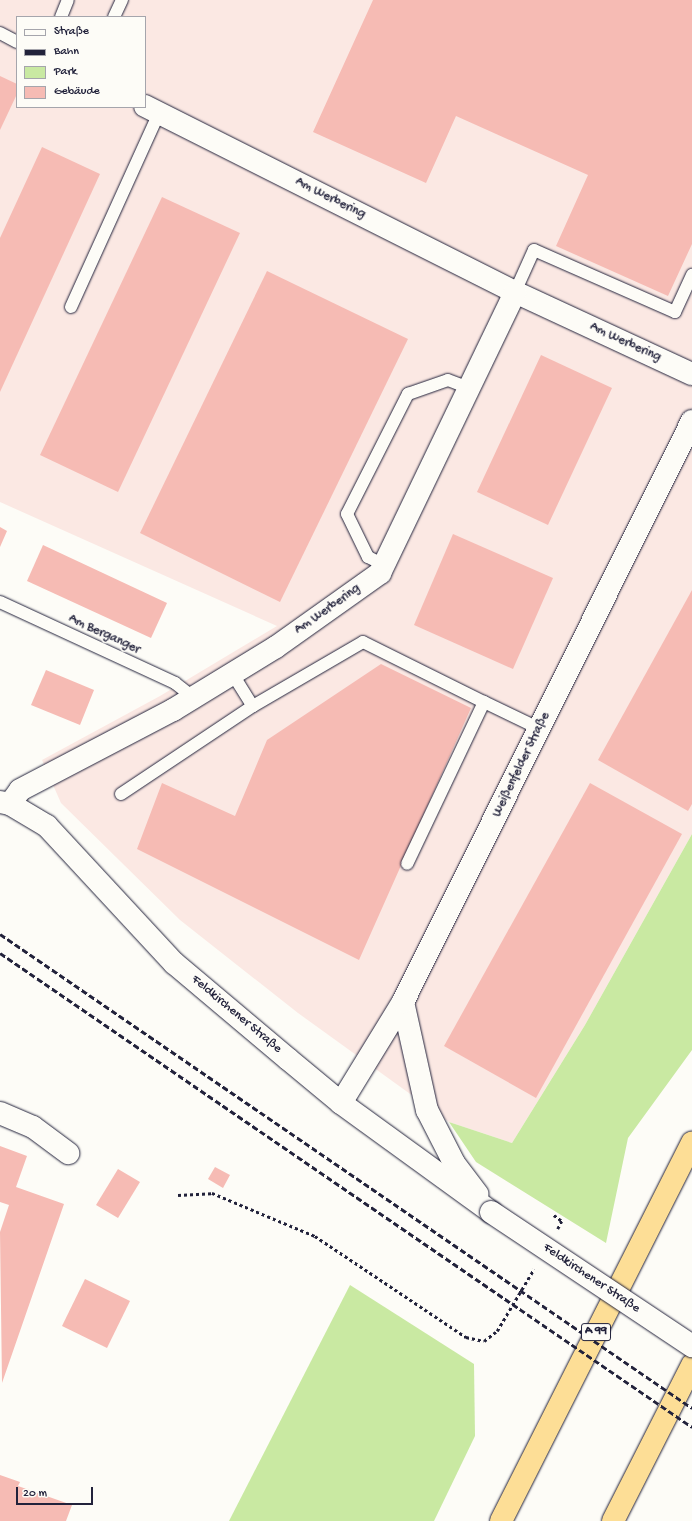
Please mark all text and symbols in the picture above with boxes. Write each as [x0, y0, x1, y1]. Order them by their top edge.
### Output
legend [16, 16, 146, 108]
text: Straße [54, 25, 89, 39]
text: Bahn [54, 45, 79, 59]
text: Park [54, 65, 77, 79]
text: Gebäude [54, 85, 100, 99]
street label: Am Werbering [292, 175, 368, 223]
street label: Am Werbering [587, 320, 663, 366]
street label: Am Werbering [292, 582, 364, 638]
street label: Am Berganger [66, 612, 142, 658]
street label: Weißenfelder Straße [490, 710, 554, 820]
street label: Feldkirchener Straße [188, 973, 284, 1057]
street label: Feldkirchener Straße [540, 1241, 642, 1317]
road number: A 99 [581, 1322, 611, 1342]
scale bar [18, 1479, 95, 1505]
text: 20 m [23, 1487, 47, 1501]

